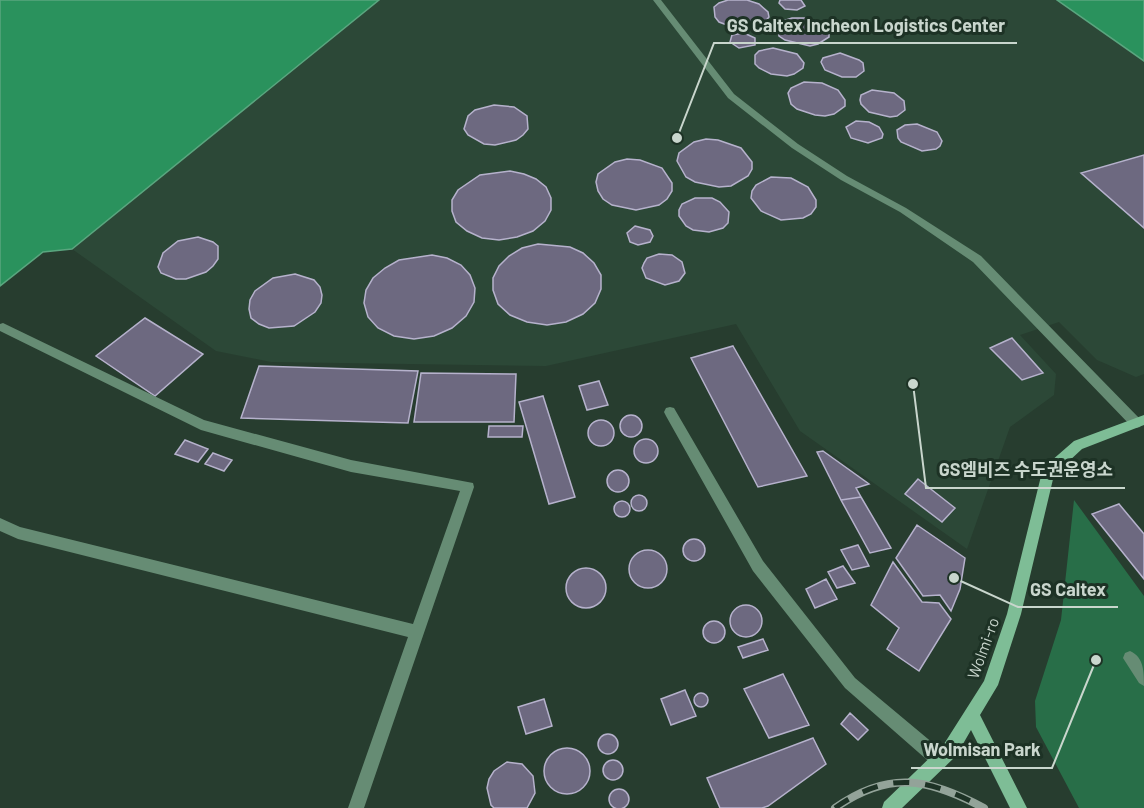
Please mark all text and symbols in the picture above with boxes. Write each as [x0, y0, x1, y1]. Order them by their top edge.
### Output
callout: GS Caltex Incheon Logistics Center [714, 7, 1017, 43]
text: GS Caltex Incheon Logistics Center [727, 14, 1005, 36]
callout: GS엠비즈 수도권운영소 [926, 452, 1125, 488]
text: GS엠비즈 수도권운영소 [939, 458, 1113, 480]
callout: GS Caltex [1018, 571, 1118, 607]
text: GS Caltex [1030, 578, 1106, 600]
street label: Wolmi-ro [963, 615, 1002, 681]
callout: Wolmisan Park [911, 732, 1052, 768]
text: Wolmisan Park [923, 738, 1041, 760]

